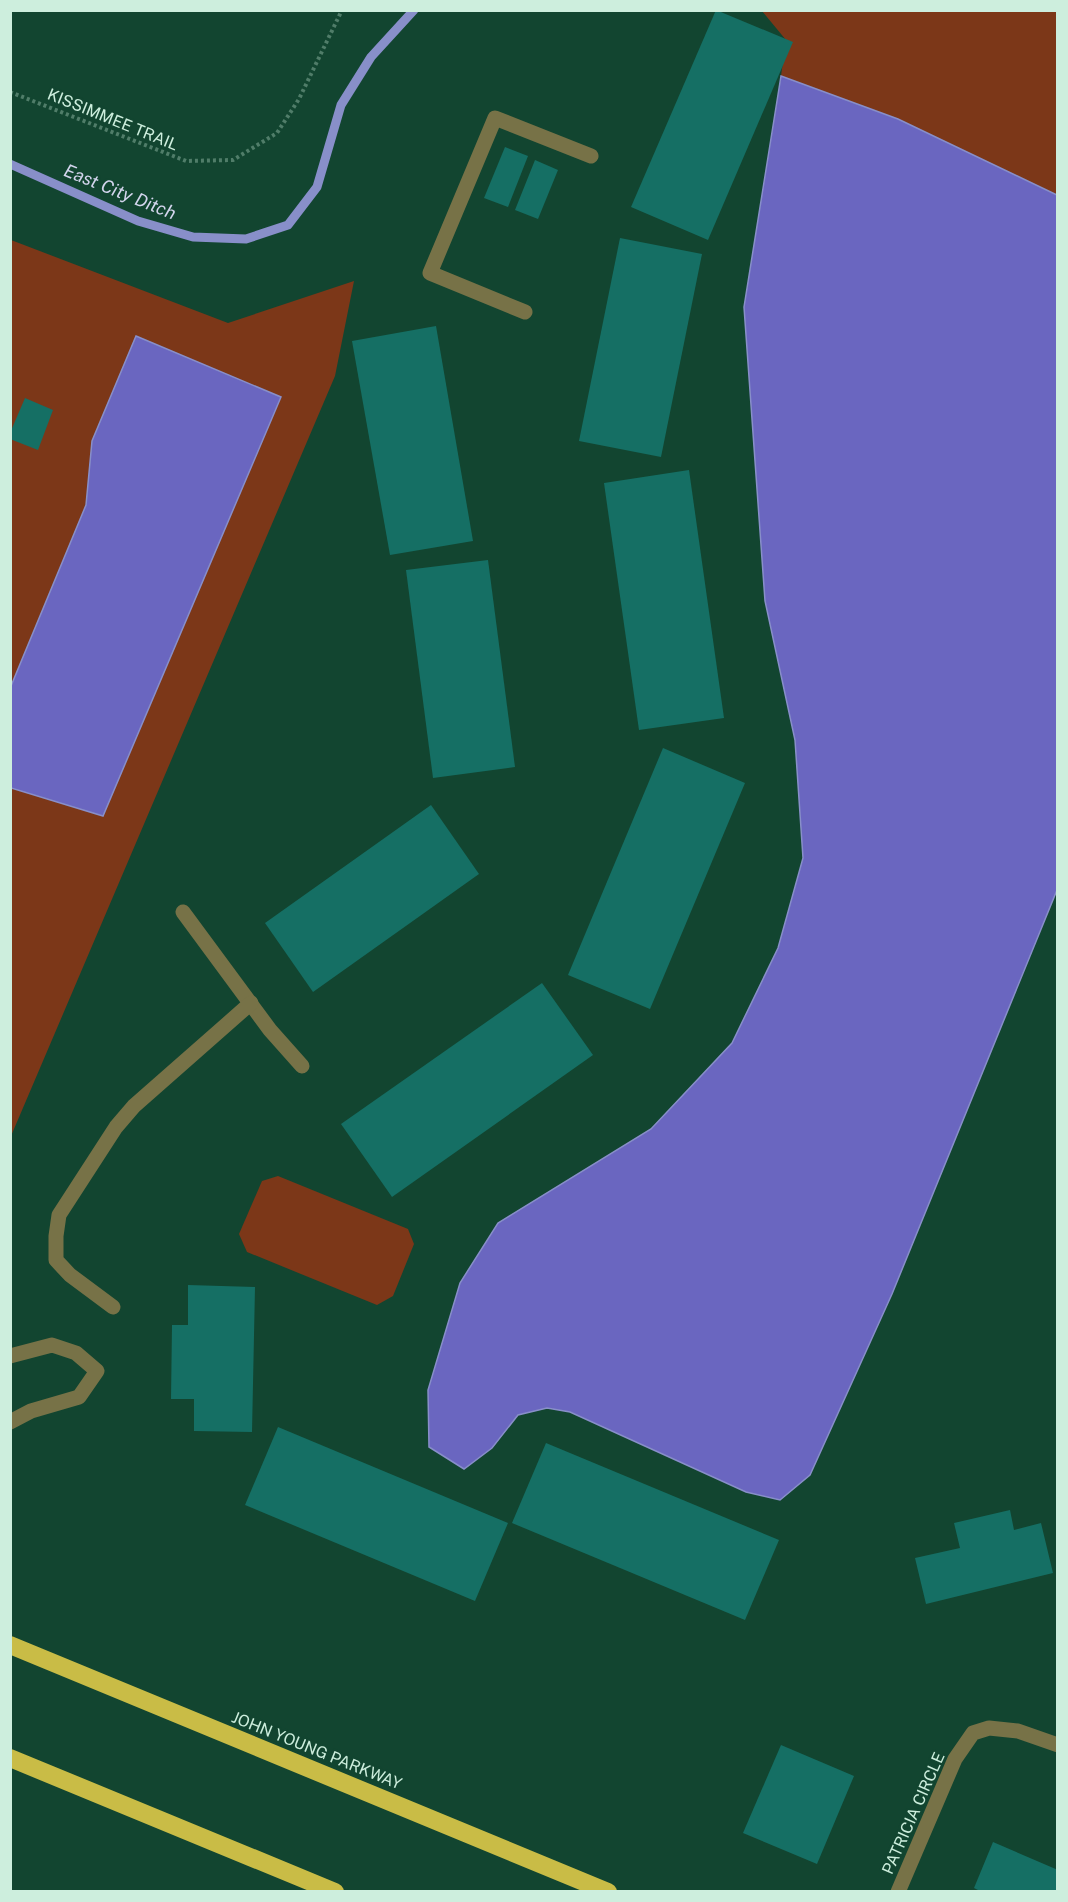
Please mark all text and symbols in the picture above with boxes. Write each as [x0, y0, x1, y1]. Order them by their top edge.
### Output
street label: KISSIMMEE TRAIL [45, 85, 181, 154]
water label: East City Ditch [61, 160, 179, 224]
street label: JOHN YOUNG PARKWAY [229, 1708, 405, 1793]
street label: PATRICIA CIRCLE [878, 1749, 949, 1877]

